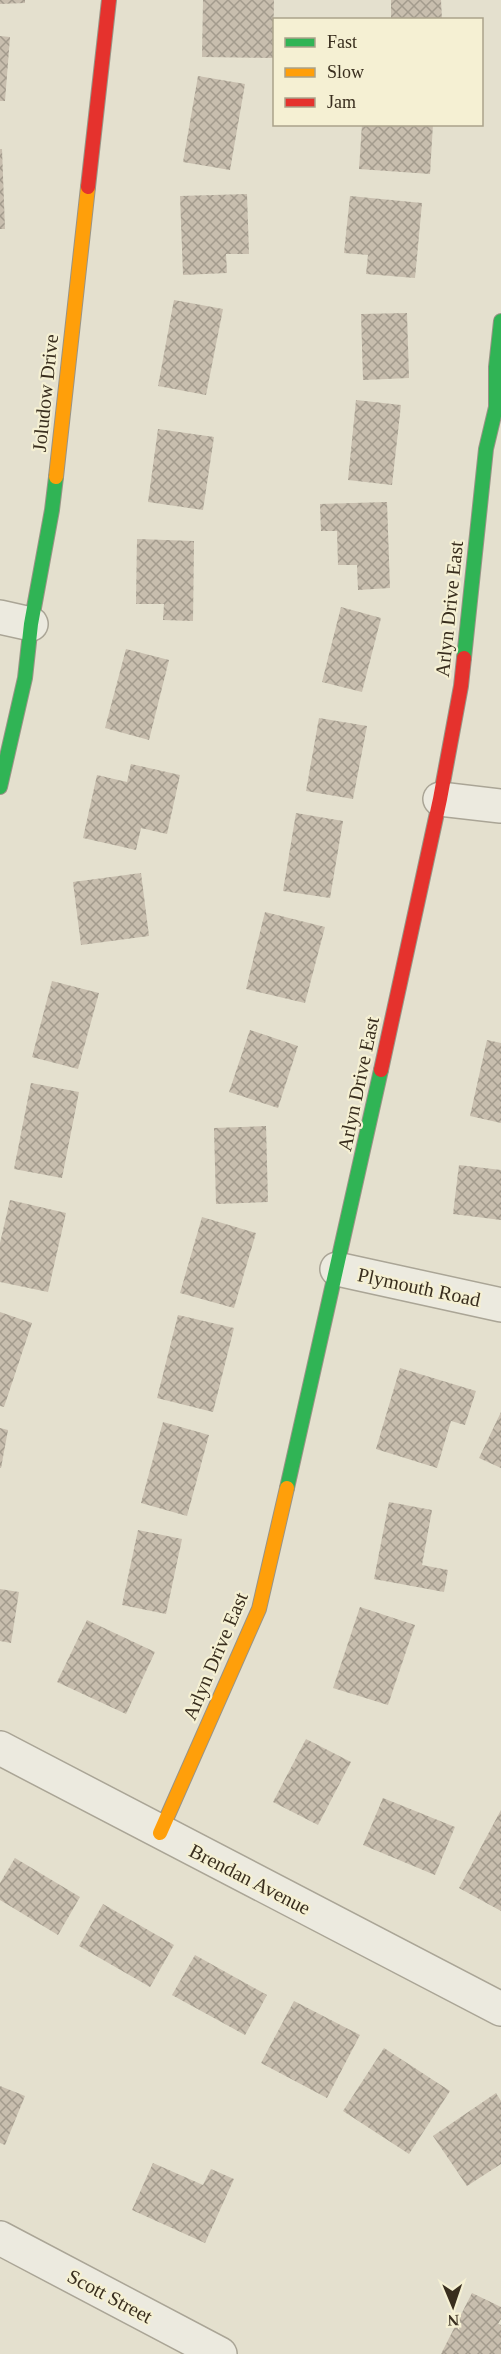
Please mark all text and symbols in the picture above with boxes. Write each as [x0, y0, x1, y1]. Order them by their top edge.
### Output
legend [273, 18, 483, 126]
text: Fast [327, 32, 357, 52]
text: Slow [327, 62, 364, 82]
text: Jam [327, 92, 356, 112]
street label: Joludow Drive [28, 333, 62, 453]
street label: Arlyn Drive East [431, 539, 468, 678]
street label: Arlyn Drive East [333, 1014, 384, 1153]
street label: Plymouth Road [355, 1263, 482, 1312]
street label: Arlyn Drive East [178, 1588, 253, 1724]
street label: Brendan Avenue [186, 1839, 314, 1919]
street label: Scott Street [64, 2265, 157, 2328]
north arrow [423, 2276, 483, 2336]
text: N [447, 2312, 460, 2329]

